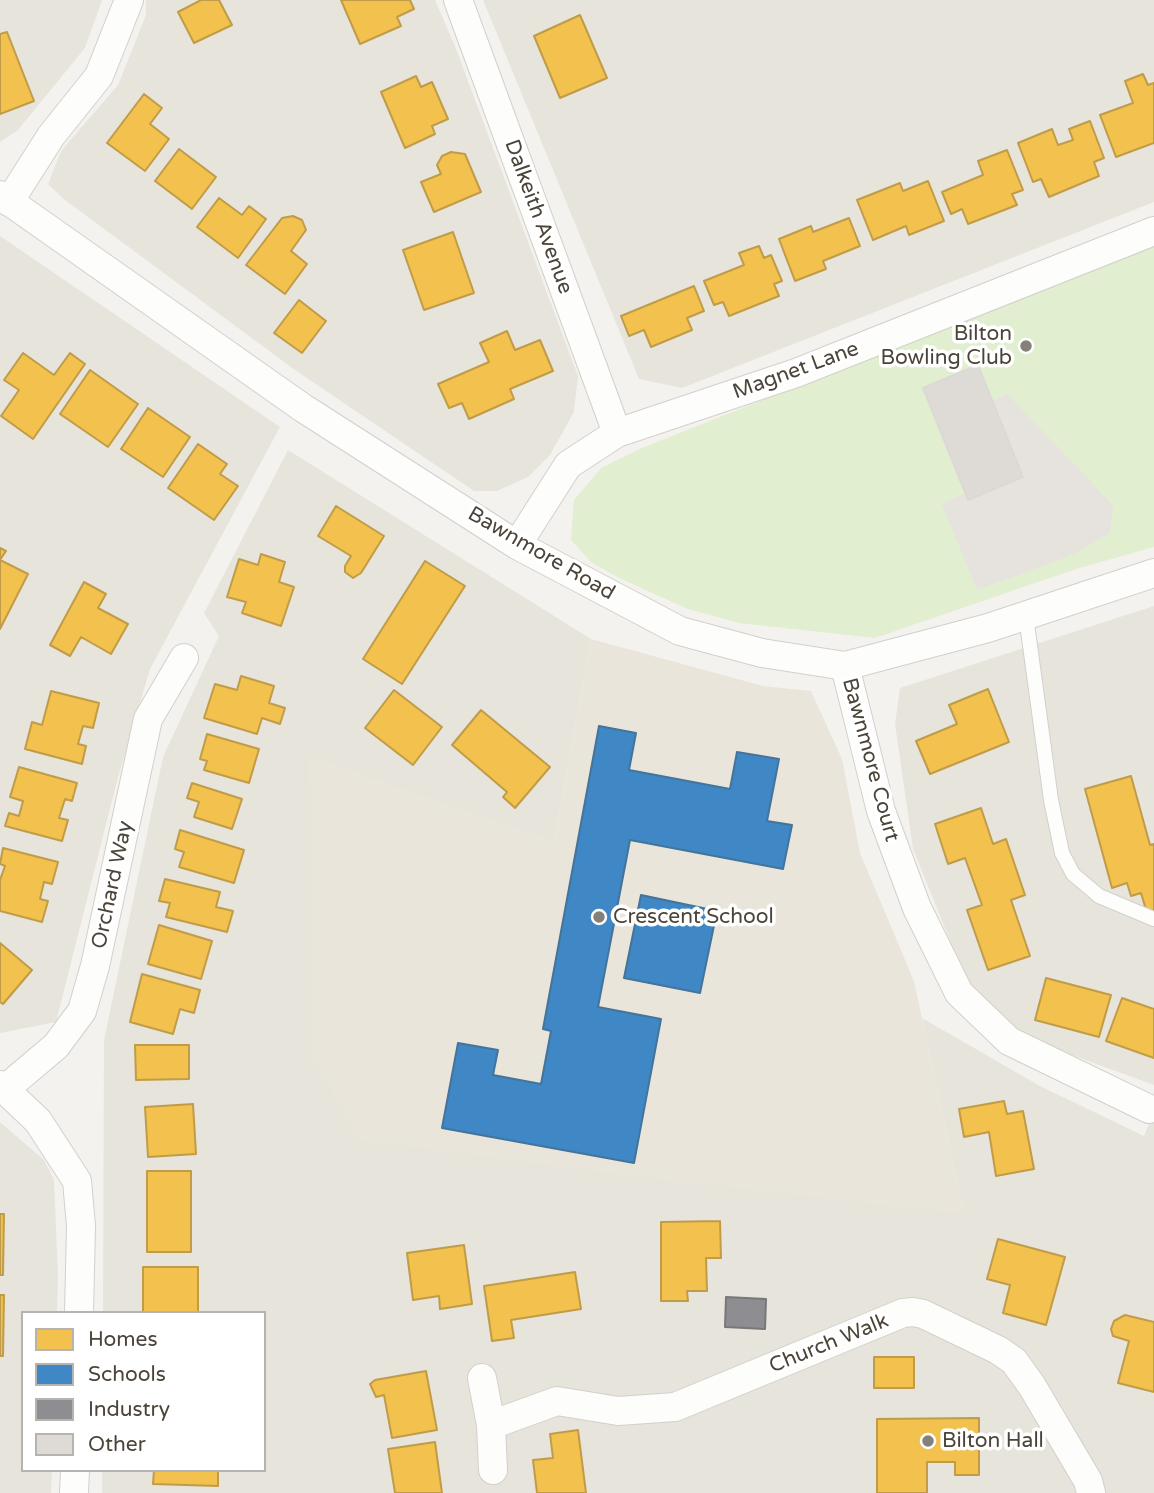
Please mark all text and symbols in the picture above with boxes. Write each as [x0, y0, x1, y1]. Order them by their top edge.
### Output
street label: Dalkeith Avenue [498, 136, 578, 298]
place label: Bilton Bowling Club [880, 321, 1012, 371]
street label: Magnet Lane [730, 337, 862, 405]
marker: Bilton Bowling Club [1018, 338, 1034, 354]
street label: Bawnmore Road [463, 502, 619, 606]
street label: Bawnmore Court [836, 675, 904, 845]
street label: Orchard Way [87, 819, 139, 951]
place label: Crescent School [613, 904, 774, 930]
marker: Crescent School [591, 909, 607, 925]
street label: Church Walk [766, 1309, 892, 1379]
legend [21, 1311, 266, 1472]
text: Homes [88, 1327, 158, 1352]
text: Schools [88, 1362, 166, 1387]
text: Industry [88, 1397, 170, 1422]
place label: Bilton Hall [942, 1428, 1044, 1454]
text: Other [88, 1432, 146, 1457]
marker: Bilton Hall [920, 1433, 936, 1449]

